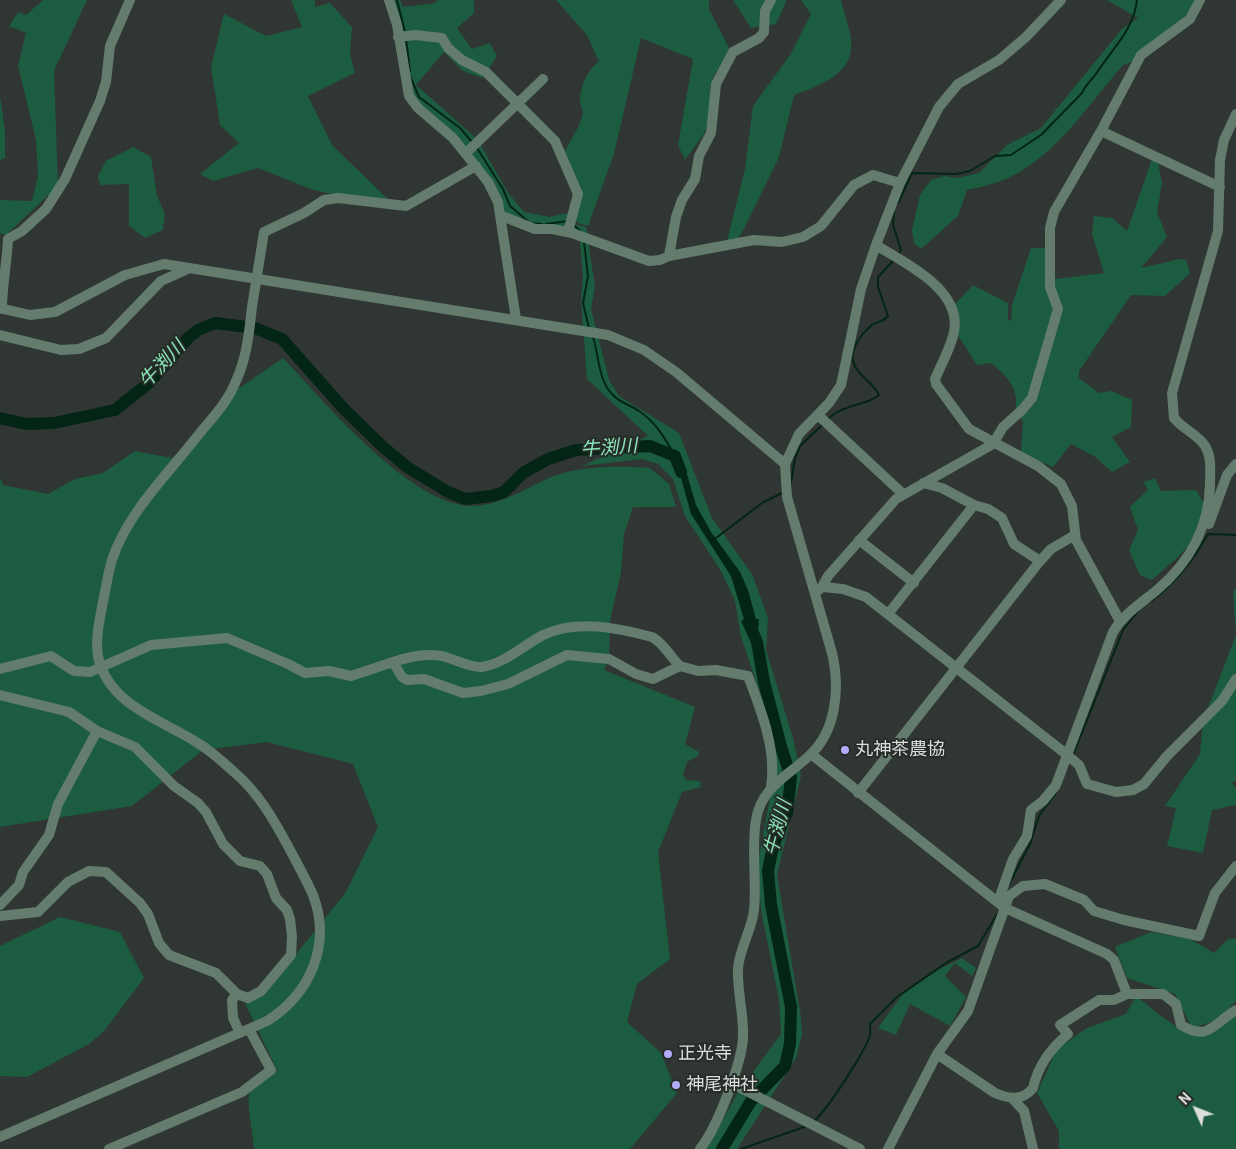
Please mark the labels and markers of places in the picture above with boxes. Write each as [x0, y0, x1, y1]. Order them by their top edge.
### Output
place label: 丸神茶農協 [855, 739, 945, 761]
marker: 丸神茶農協 [839, 744, 851, 756]
place label: 正光寺 [678, 1043, 732, 1065]
marker: 正光寺 [662, 1048, 674, 1060]
place label: 神尾神社 [686, 1074, 758, 1096]
marker: 神尾神社 [670, 1079, 682, 1091]

